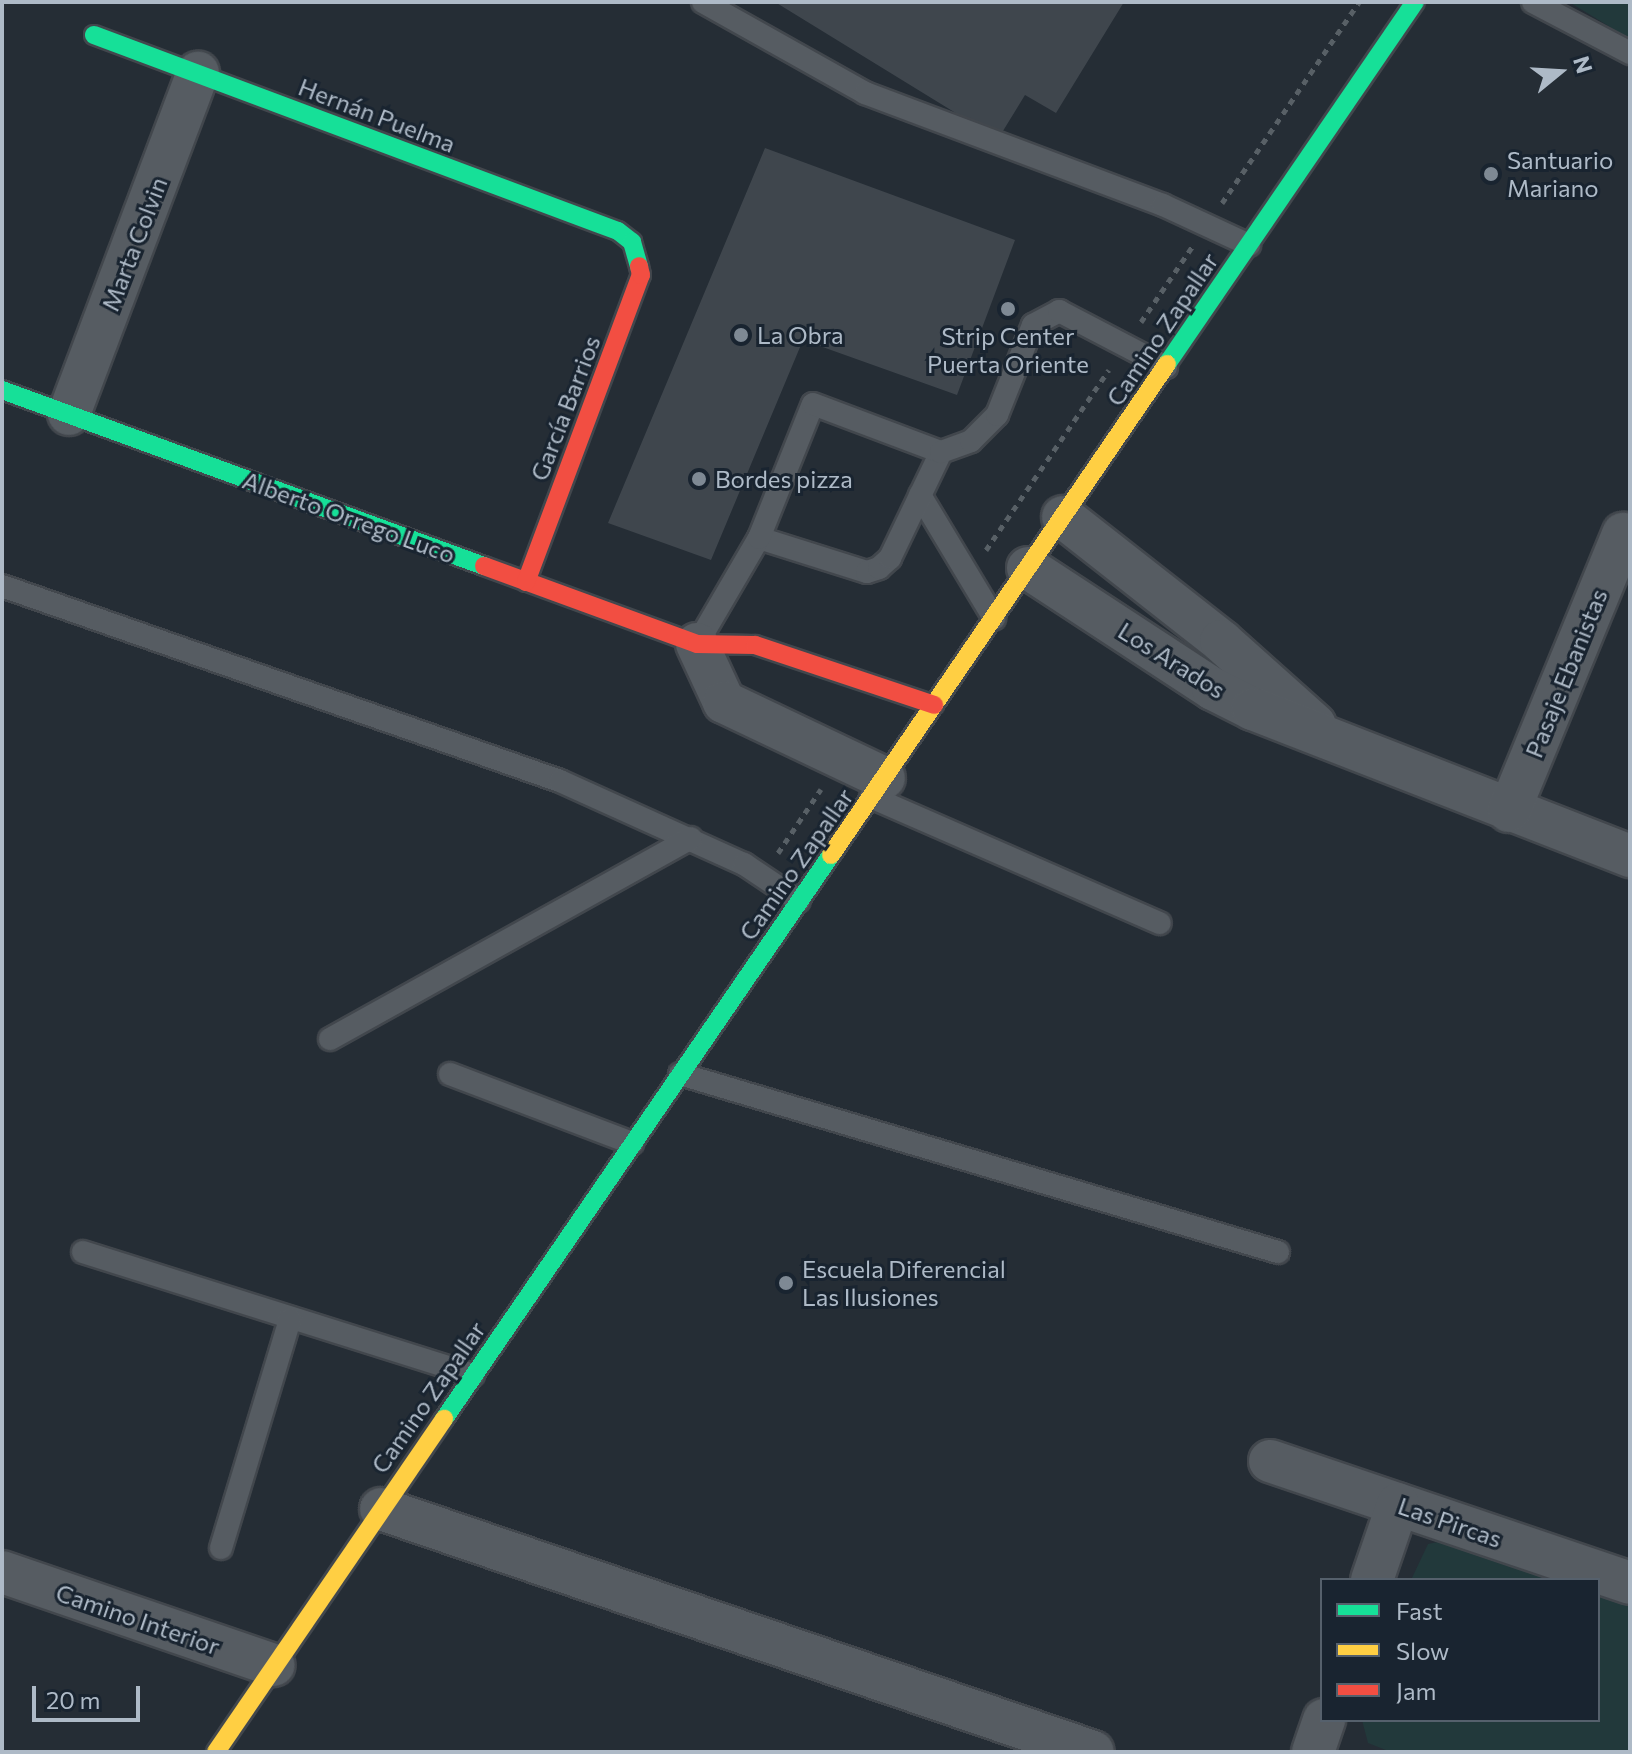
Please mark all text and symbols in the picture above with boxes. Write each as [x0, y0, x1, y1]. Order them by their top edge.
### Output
north arrow [1520, 32, 1600, 112]
text: N [1568, 52, 1599, 76]
street label: Hernán Puelma [295, 72, 459, 158]
place label: Santuario Mariano [1507, 146, 1613, 202]
marker: Santuario Mariano [1482, 165, 1500, 183]
street label: Marta Colvin [95, 173, 173, 315]
street label: Camino Zapallar [1100, 247, 1224, 411]
marker: Strip Center Puerta Oriente [999, 300, 1017, 318]
place label: La Obra [757, 321, 844, 349]
place label: Strip Center Puerta Oriente [927, 322, 1089, 378]
marker: La Obra [732, 326, 750, 344]
street label: García Barrios [524, 331, 606, 485]
street label: Alberto Orrego Luco [239, 465, 459, 569]
place label: Bordes pizza [715, 465, 853, 493]
marker: Bordes pizza [690, 470, 708, 488]
street label: Pasaje Ebanistas [1519, 584, 1613, 762]
street label: Los Arados [1113, 616, 1231, 704]
street label: Camino Zapallar [733, 783, 859, 945]
place label: Escuela Diferencial Las Ilusiones [802, 1255, 1006, 1311]
marker: Escuela Diferencial Las Ilusiones [777, 1274, 795, 1292]
street label: Camino Zapallar [365, 1316, 491, 1478]
street label: Las Pircas [1394, 1491, 1506, 1553]
street label: Camino Interior [52, 1578, 224, 1660]
legend [1320, 1578, 1600, 1722]
text: Fast [1396, 1596, 1443, 1625]
text: Slow [1396, 1636, 1449, 1665]
scale bar [36, 1670, 144, 1720]
text: Jam [1396, 1676, 1436, 1705]
text: 20 m [46, 1685, 100, 1714]

